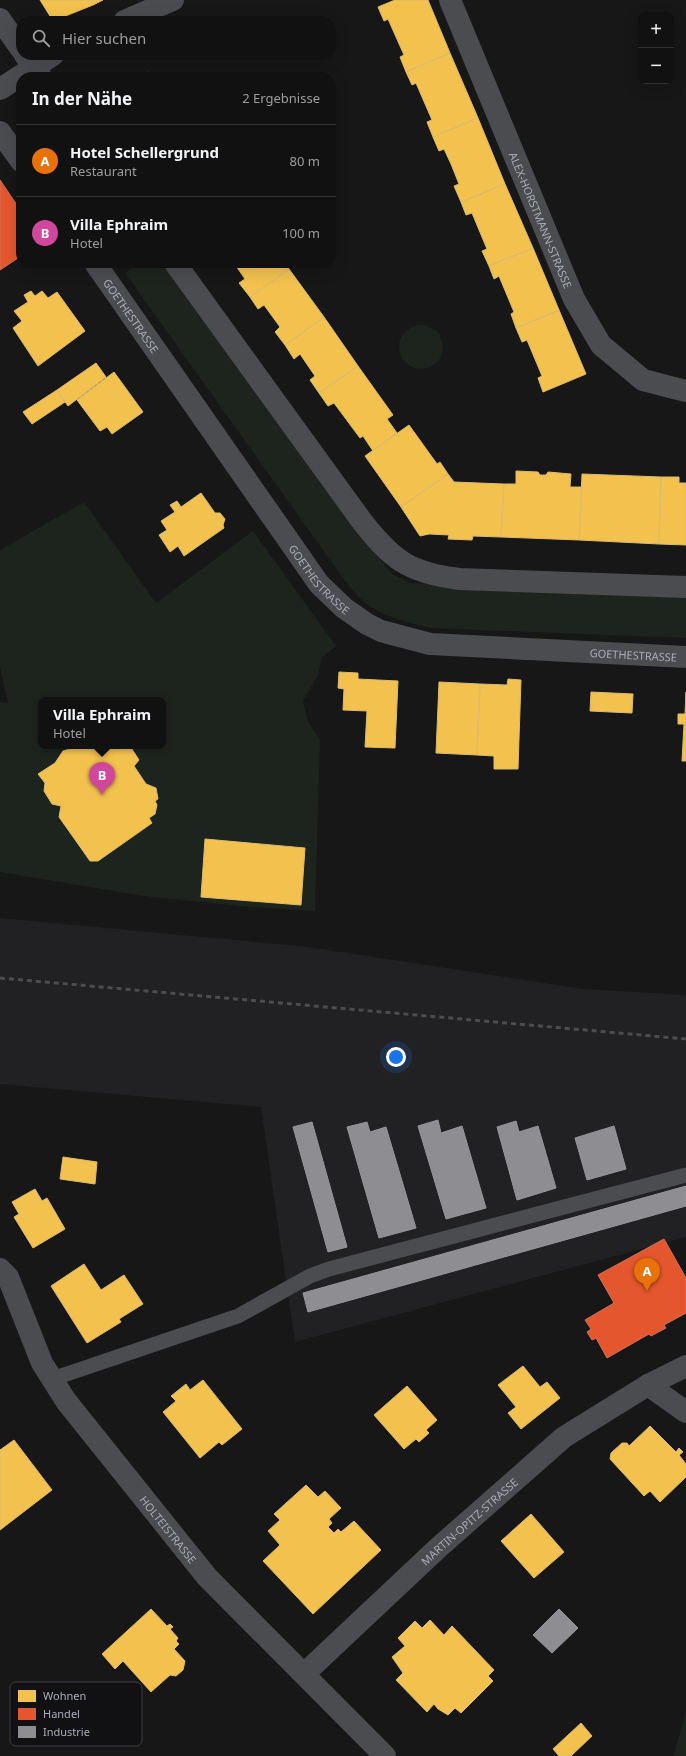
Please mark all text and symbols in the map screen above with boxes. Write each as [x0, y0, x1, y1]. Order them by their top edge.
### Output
map controls [638, 12, 674, 84]
button: + [638, 12, 674, 48]
search box [16, 16, 336, 60]
icon: search [30, 27, 52, 49]
text: Hier suchen [62, 28, 146, 48]
button: − [638, 48, 674, 84]
text: In der Nähe [32, 87, 132, 110]
text: 2 Ergebnisse [242, 89, 320, 107]
text: Hotel Schellergrund [70, 142, 219, 162]
street label: ALEX-HORSTMANN-STRASSE [506, 149, 576, 290]
text: A [41, 152, 50, 170]
text: 80 m [290, 152, 320, 170]
text: Restaurant [70, 162, 137, 180]
text: Villa Ephraim [70, 214, 168, 234]
text: B [41, 224, 49, 242]
text: 100 m [282, 224, 320, 242]
text: Hotel [70, 234, 103, 252]
street label: GOETHESTRASSE [100, 275, 163, 356]
street label: GOETHESTRASSE [286, 541, 353, 617]
street label: GOETHESTRASSE [589, 645, 677, 664]
popup [38, 697, 166, 749]
text: Villa Ephraim [53, 704, 151, 724]
text: Hotel [53, 724, 86, 742]
pin: B [89, 762, 115, 795]
your location [386, 1047, 406, 1067]
pin: A [634, 1258, 660, 1291]
street label: MARTIN-OPITZ-STRASSE [417, 1474, 521, 1568]
street label: HOLTEISTRASSE [137, 1492, 200, 1566]
legend [10, 1682, 142, 1746]
text: Wohnen [43, 1688, 86, 1703]
text: Handel [43, 1706, 80, 1721]
text: Industrie [43, 1724, 90, 1739]

